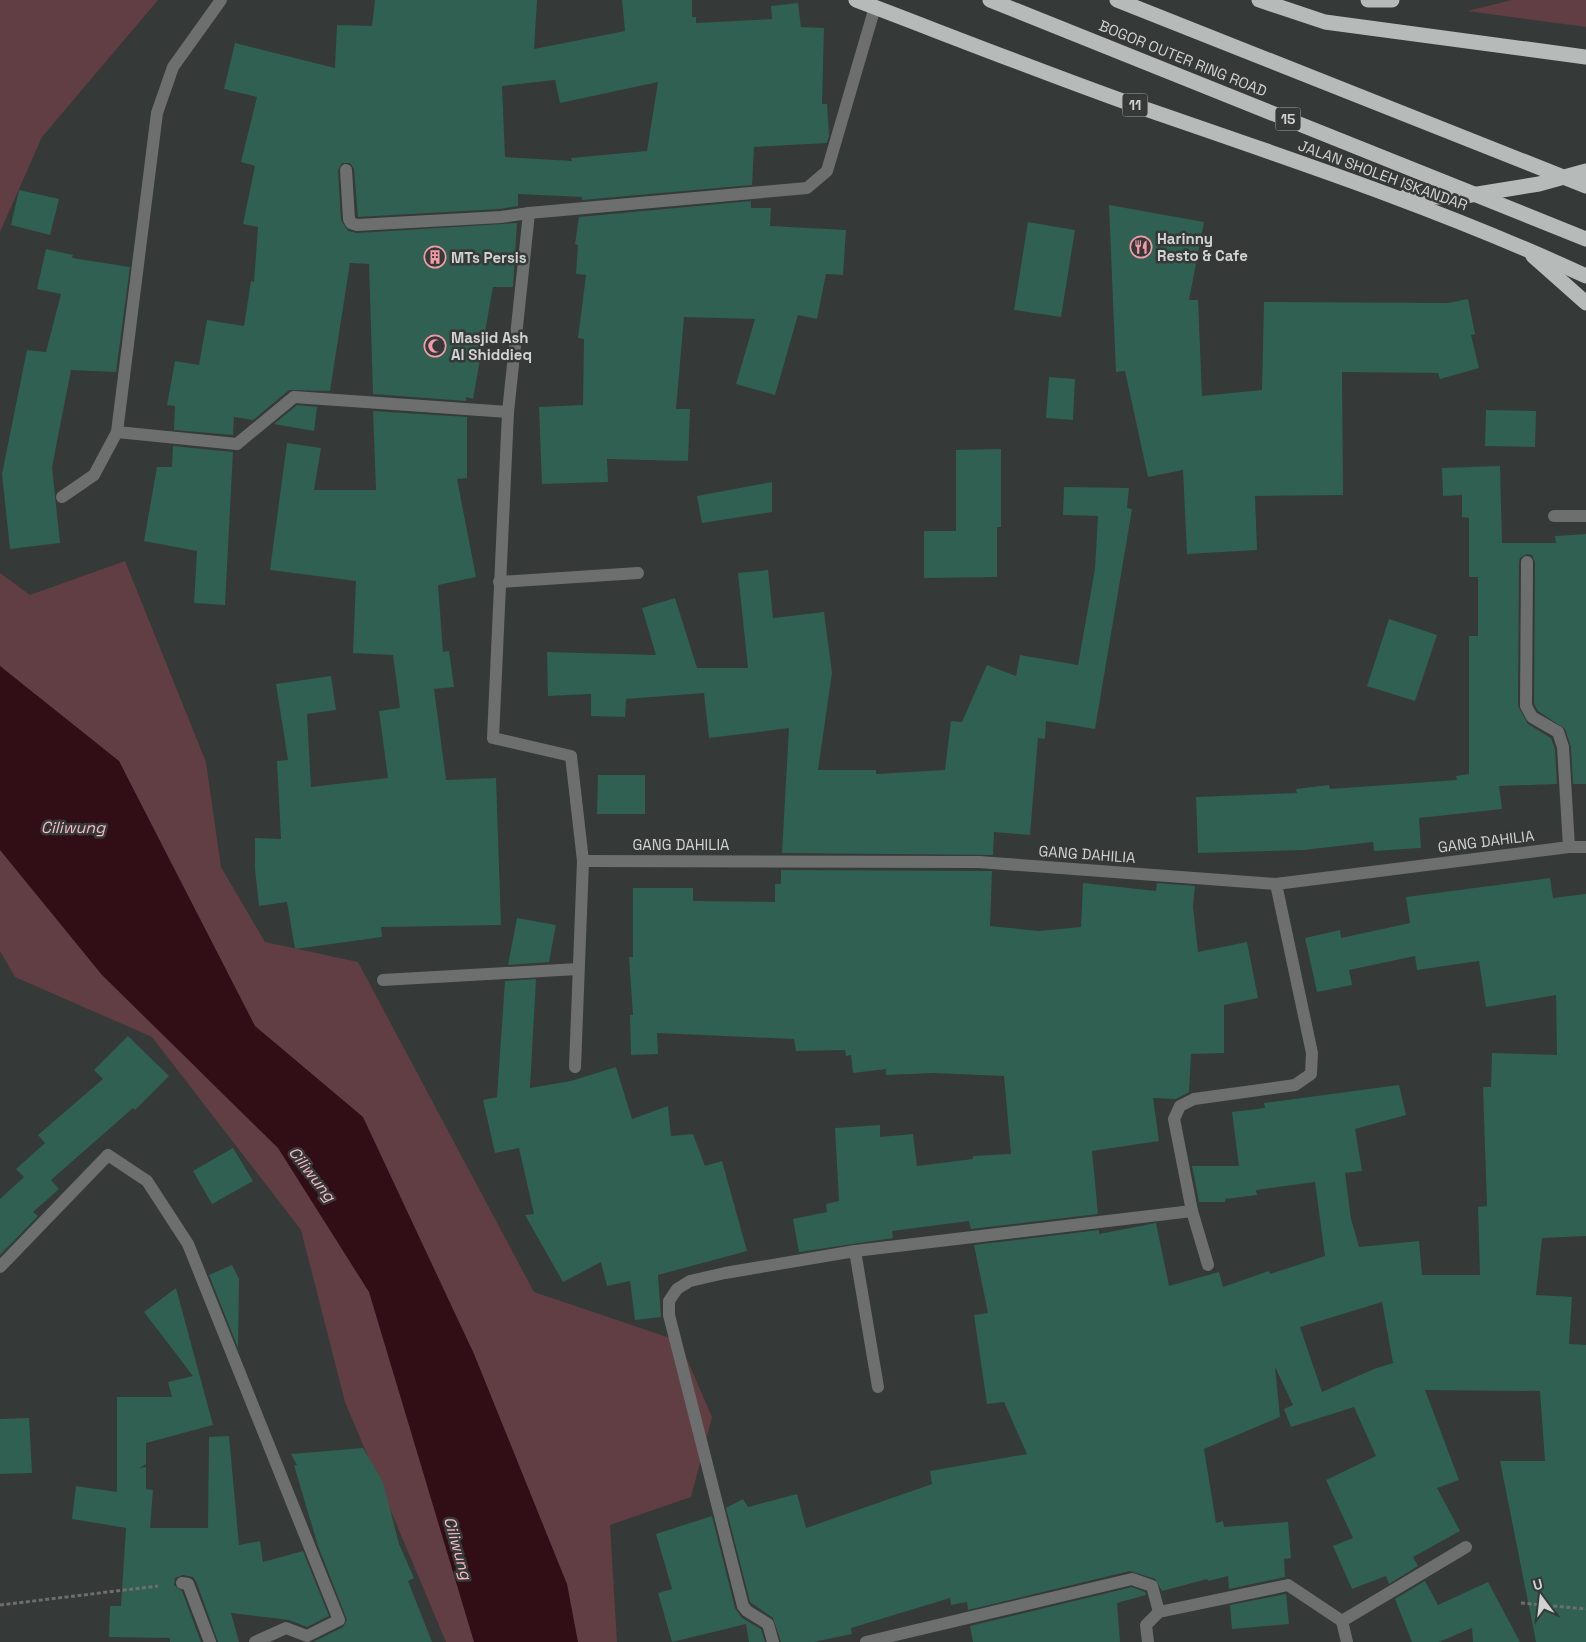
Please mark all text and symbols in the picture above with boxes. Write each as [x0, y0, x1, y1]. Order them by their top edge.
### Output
street label: BOGOR OUTER RING ROAD [1096, 16, 1270, 100]
road number: 11 [1122, 94, 1148, 116]
road number: 15 [1276, 108, 1300, 130]
street label: JALAN SHOLEH ISKANDAR [1296, 135, 1470, 215]
place label: Harinny Resto & Cafe [1157, 229, 1248, 265]
restaurant icon: Harinny Resto & Cafe [1129, 235, 1153, 259]
building icon: MTs Persis [423, 245, 447, 269]
place label: MTs Persis [451, 248, 527, 267]
place label: Masjid Ash Al Shiddieq [451, 328, 532, 364]
mosque icon: Masjid Ash Al Shiddieq [423, 334, 447, 358]
water label: Ciliwung [41, 817, 106, 838]
street label: GANG DAHILIA [1437, 826, 1536, 856]
street label: GANG DAHILIA [632, 835, 730, 854]
street label: GANG DAHILIA [1038, 841, 1137, 867]
water label: Ciliwung [284, 1142, 341, 1207]
water label: Ciliwung [439, 1514, 477, 1583]
north arrow [1516, 1572, 1566, 1622]
text: U [1531, 1575, 1545, 1594]

